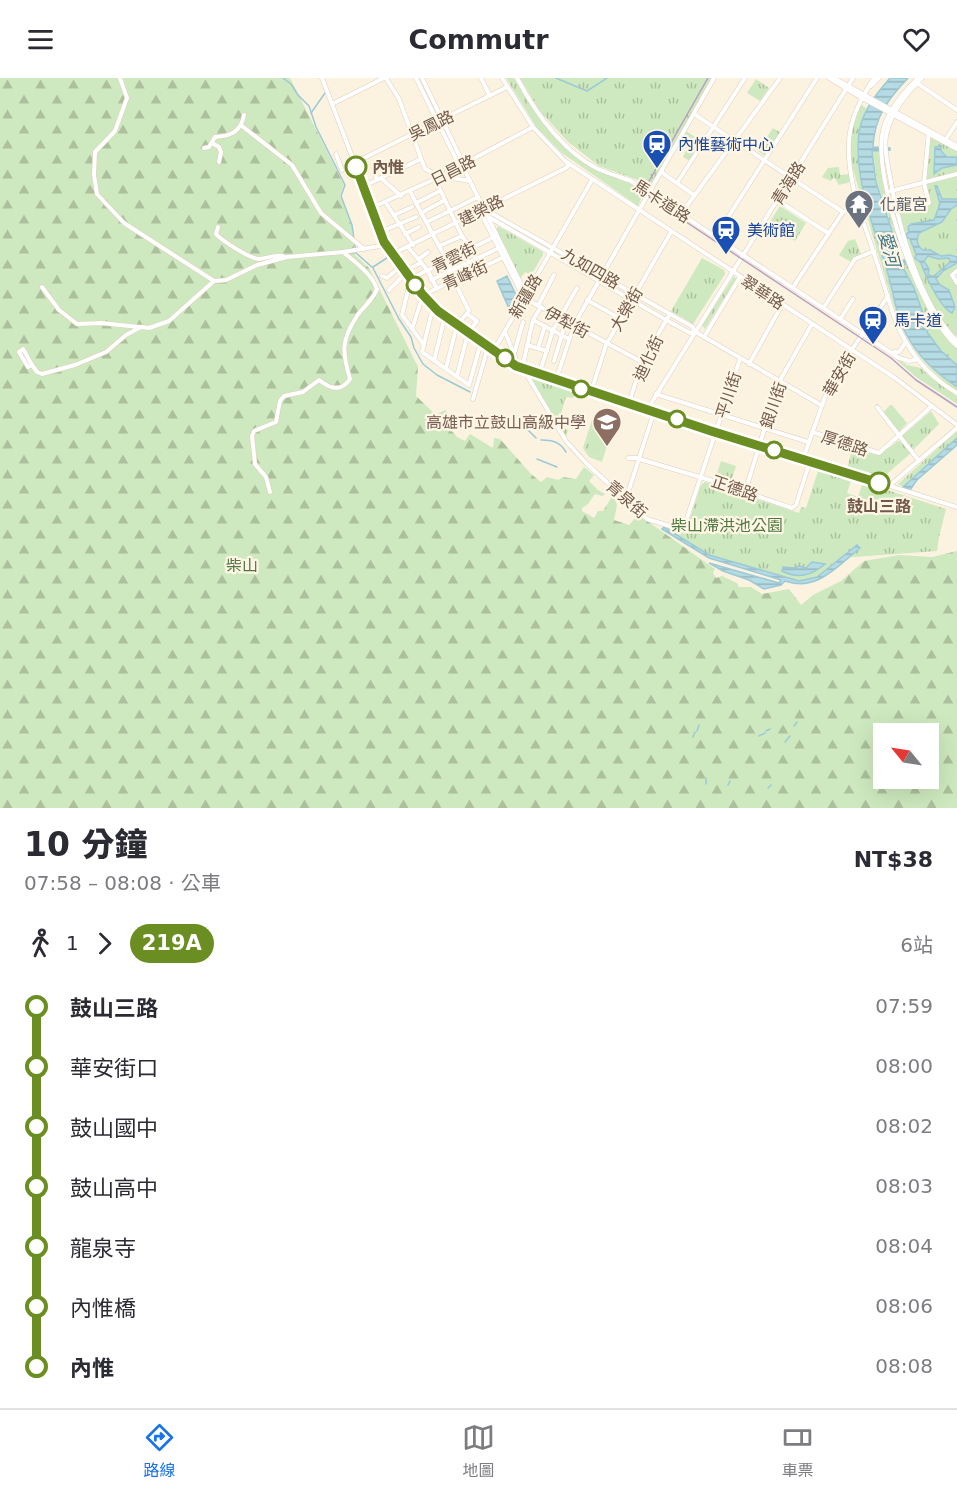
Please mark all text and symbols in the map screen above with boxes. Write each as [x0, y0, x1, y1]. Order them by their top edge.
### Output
icon: menu [24, 23, 57, 56]
icon: heart [900, 23, 933, 56]
text: Commutr [408, 24, 549, 55]
street label: 吳鳳路 [405, 106, 457, 145]
station icon: 內惟藝術中心 [641, 128, 673, 170]
place label: 內惟藝術中心 [678, 135, 774, 154]
street label: 日昌路 [428, 151, 479, 190]
marker: 內惟 [345, 156, 367, 178]
place label: 內惟 [372, 158, 404, 177]
street label: 青海路 [768, 158, 809, 209]
street label: 馬卡道路 [630, 176, 694, 227]
temple icon: 化龍宮 [843, 188, 875, 230]
street label: 建榮路 [456, 191, 507, 230]
place label: 化龍宮 [880, 195, 928, 214]
station icon: 美術館 [710, 214, 742, 256]
place label: 美術館 [747, 221, 795, 240]
water label: 愛河 [875, 229, 905, 272]
street label: 青雲街 [429, 238, 480, 277]
street label: 九如四路 [558, 244, 623, 293]
street label: 青峰街 [439, 257, 491, 294]
street label: 新疆路 [505, 271, 546, 322]
street label: 翠華路 [737, 271, 788, 313]
unlabelled marker [406, 276, 424, 294]
street label: 大榮街 [606, 284, 647, 335]
street label: 伊犁街 [541, 303, 592, 342]
station icon: 馬卡道 [857, 304, 889, 346]
place label: 馬卡道 [894, 311, 942, 330]
street label: 迪化街 [630, 332, 667, 384]
unlabelled marker [496, 349, 514, 367]
street label: 華安街 [819, 349, 860, 400]
street label: 平川街 [712, 369, 745, 421]
street label: 銀川街 [757, 379, 790, 431]
unlabelled marker [572, 380, 590, 398]
school or university icon: 高雄市立鼓山高級中學 [591, 406, 623, 448]
unlabelled marker [668, 410, 686, 428]
place label: 高雄市立鼓山高級中學 [426, 413, 586, 432]
street label: 厚德路 [819, 427, 871, 460]
unlabelled marker [765, 441, 783, 459]
street label: 正德路 [709, 472, 761, 505]
marker: 鼓山三路 [868, 472, 890, 494]
street label: 青泉街 [602, 476, 651, 522]
place label: 鼓山三路 [847, 497, 911, 516]
park label: 柴山滯洪池公園 [671, 516, 783, 535]
park label: 柴山 [226, 556, 258, 575]
north arrow [873, 723, 939, 789]
map controls [873, 723, 939, 789]
text: 10 分鐘 [24, 825, 147, 864]
text: NT$38 [854, 847, 933, 872]
text: 07:58 – 08:08 · 公車 [24, 871, 221, 895]
icon: walk [24, 927, 57, 960]
icon: forward [88, 927, 121, 960]
text: 1 [66, 931, 79, 955]
text: 219A [142, 931, 202, 955]
text: 6站 [900, 933, 933, 957]
text: 07:59 [875, 994, 933, 1018]
text: 鼓山三路 [70, 996, 158, 1021]
text: 08:00 [875, 1054, 933, 1078]
text: 華安街口 [70, 1056, 158, 1081]
text: 08:02 [875, 1114, 933, 1138]
text: 鼓山國中 [70, 1116, 158, 1141]
text: 08:03 [875, 1174, 933, 1198]
text: 鼓山高中 [70, 1176, 158, 1201]
text: 08:04 [875, 1234, 933, 1258]
text: 龍泉寺 [70, 1236, 136, 1261]
text: 08:06 [875, 1294, 933, 1318]
text: 內惟橋 [70, 1296, 136, 1321]
text: 08:08 [875, 1354, 933, 1378]
text: 內惟 [70, 1356, 114, 1381]
tab: 路線 [143, 1421, 176, 1481]
tab: 地圖 [462, 1421, 495, 1481]
tab: 車票 [781, 1421, 814, 1481]

